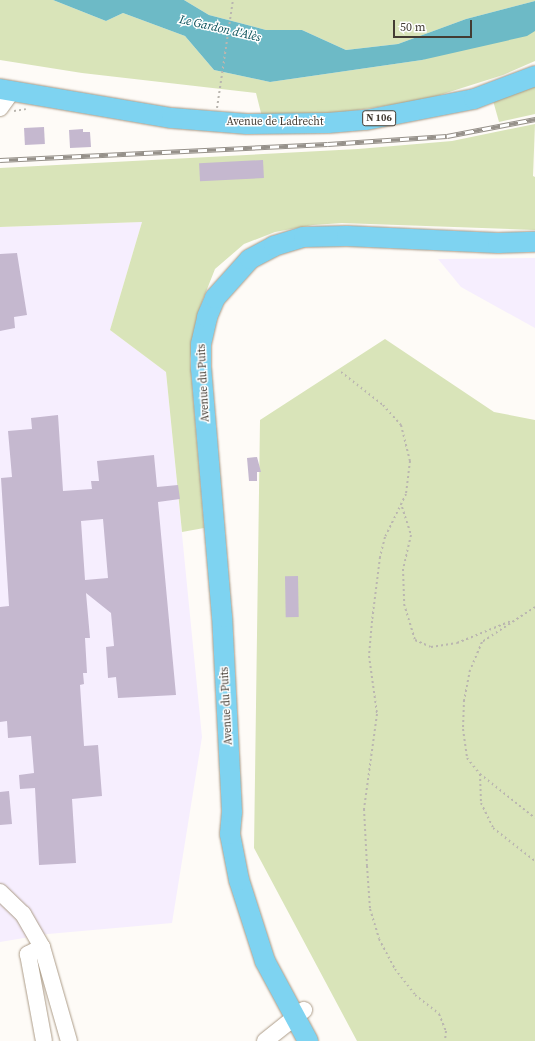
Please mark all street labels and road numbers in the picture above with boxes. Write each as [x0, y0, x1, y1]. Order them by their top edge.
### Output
road number: N 106 [362, 110, 396, 126]
street label: Avenue de Ladrecht [226, 115, 324, 129]
street label: Avenue du Puits [195, 344, 213, 422]
street label: Avenue du Puits [218, 667, 236, 745]

